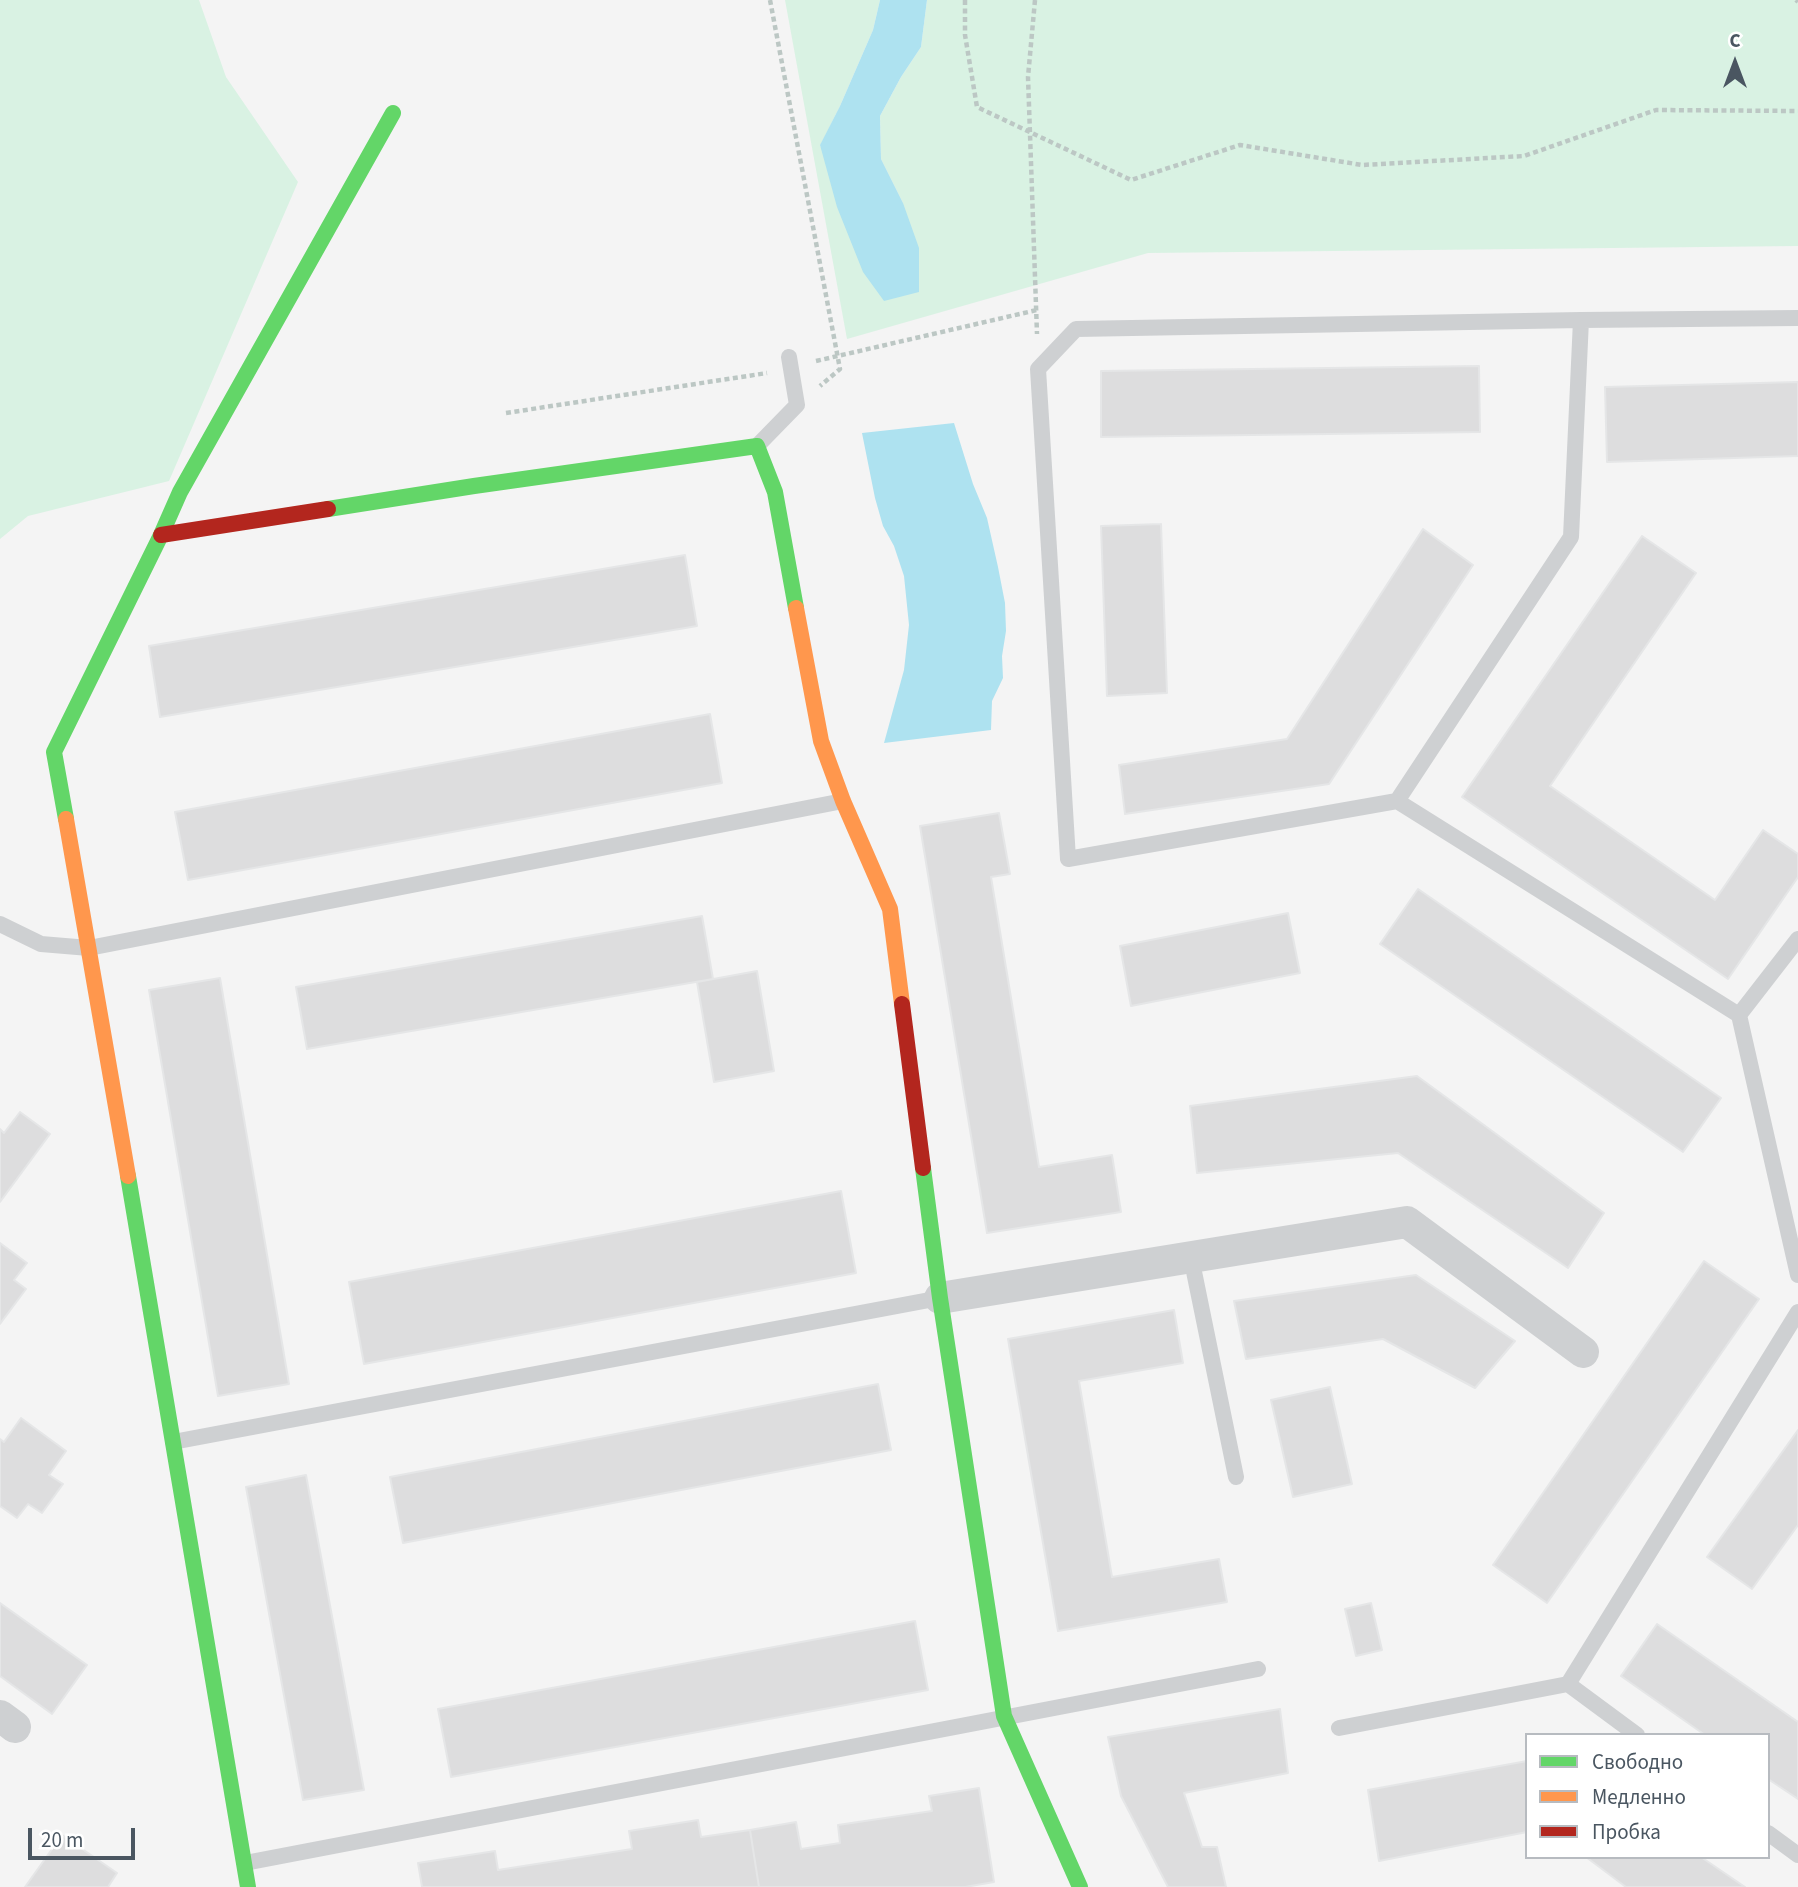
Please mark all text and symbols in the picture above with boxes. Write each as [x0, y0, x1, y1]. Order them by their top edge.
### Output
north arrow [1700, 28, 1770, 98]
text: С [1729, 28, 1741, 55]
legend [1525, 1733, 1770, 1859]
text: Свободно [1592, 1747, 1683, 1777]
text: Медленно [1592, 1782, 1686, 1812]
scale bar [32, 1814, 138, 1858]
text: Пробка [1592, 1817, 1661, 1847]
text: 20 m [41, 1825, 83, 1855]

